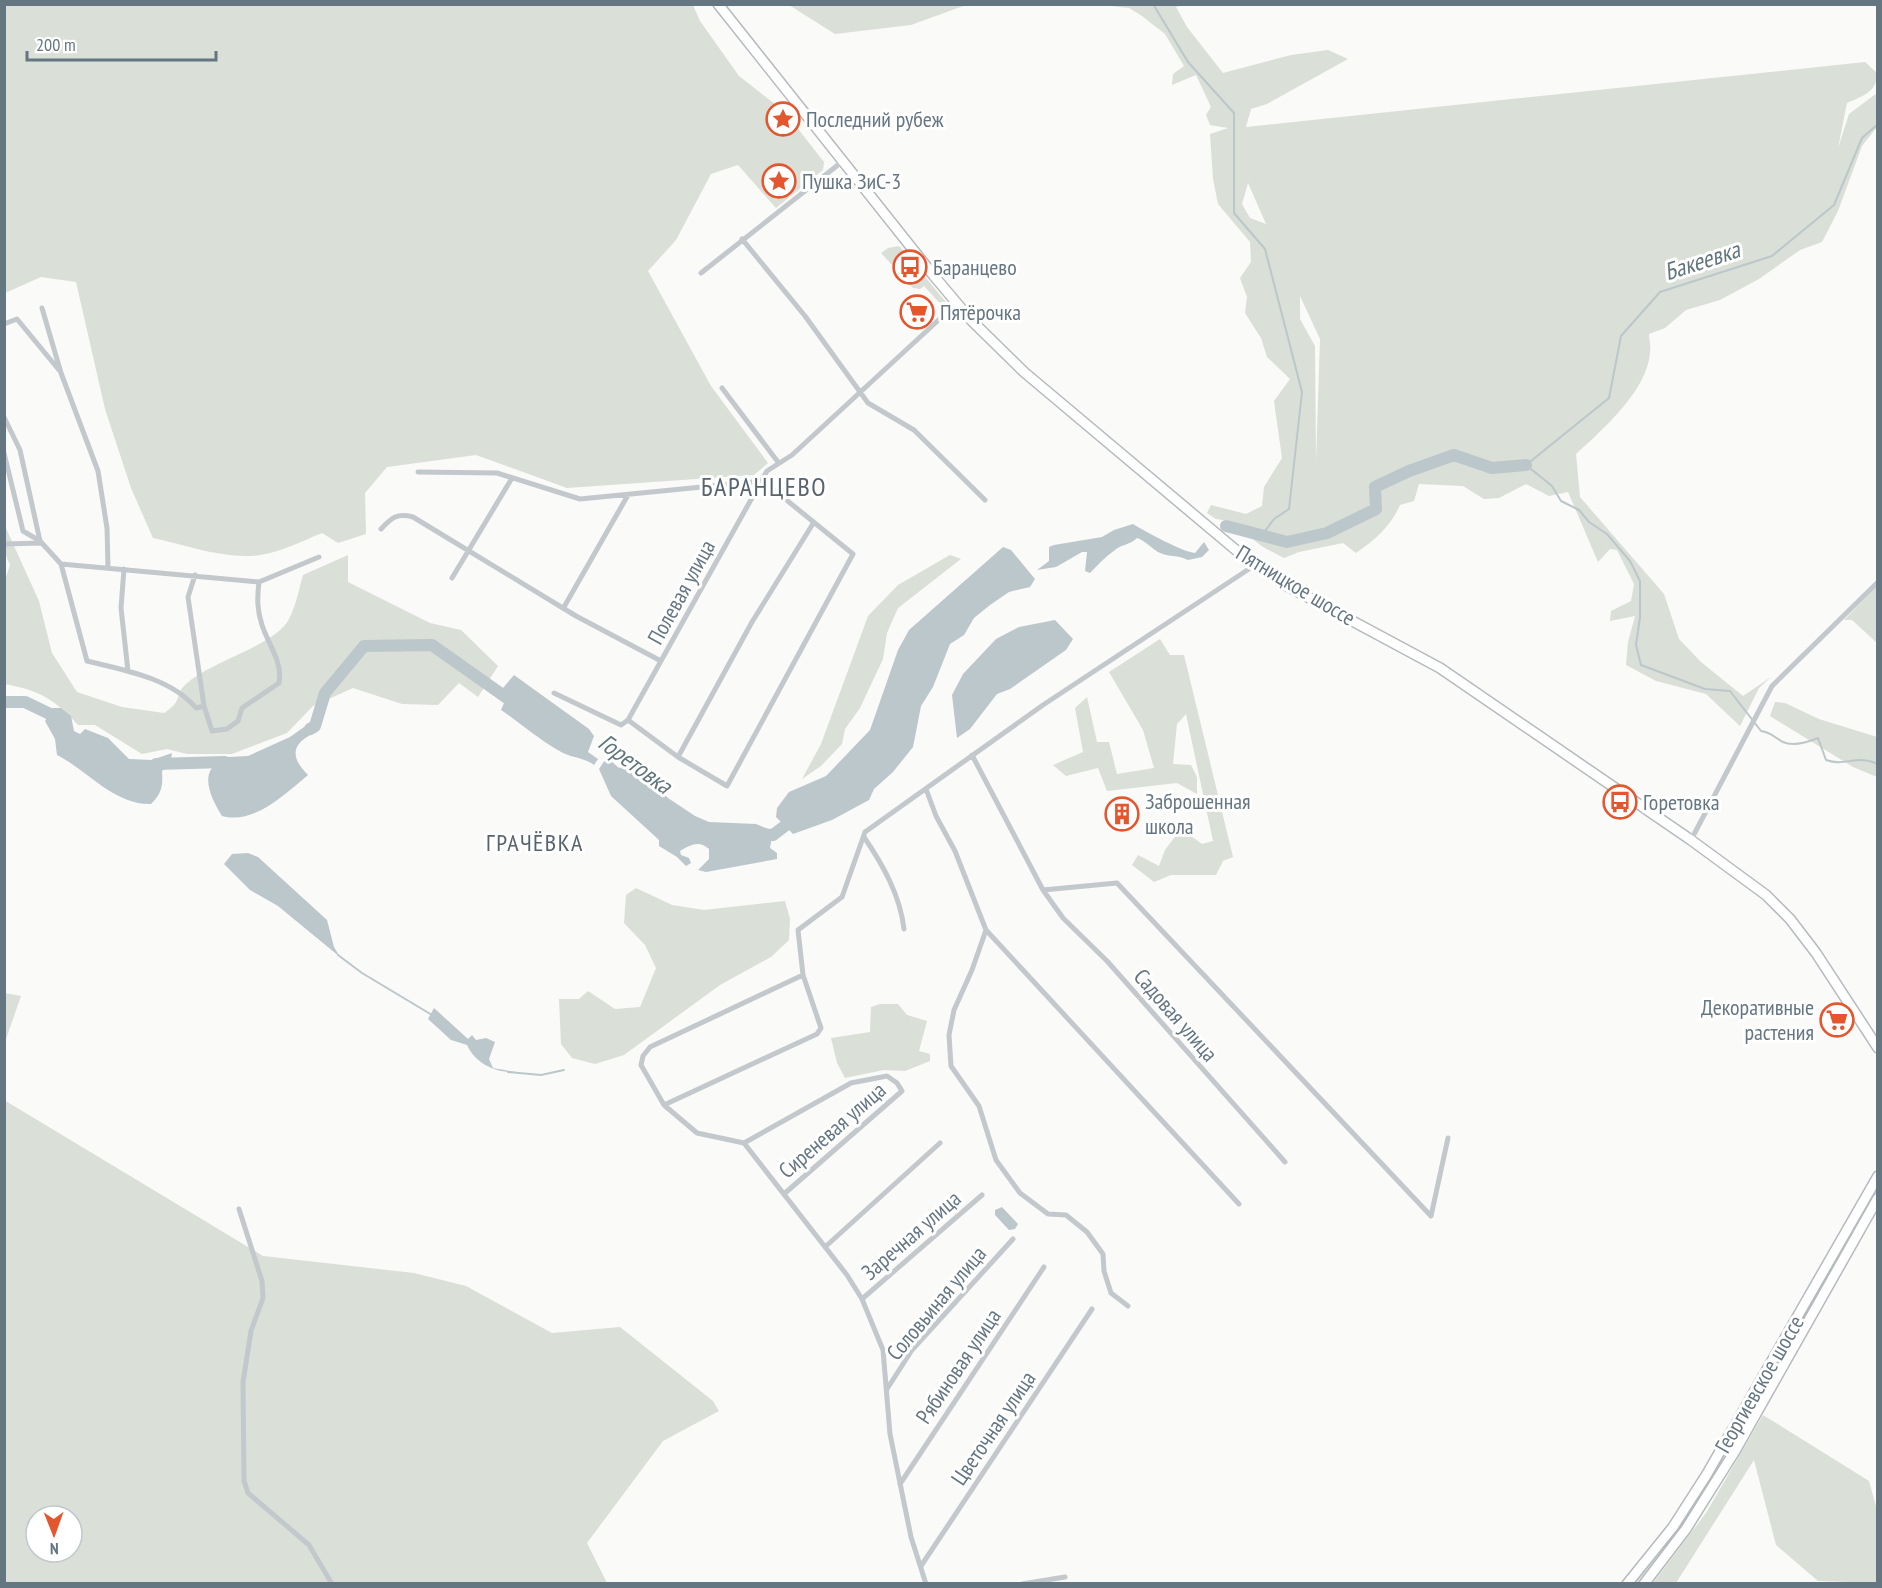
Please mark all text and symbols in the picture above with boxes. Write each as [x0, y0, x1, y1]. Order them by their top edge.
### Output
scale bar [27, 24, 216, 62]
text: 200 m [36, 33, 76, 56]
place icon: Последний рубеж [765, 101, 801, 137]
place label: Последний рубеж [806, 105, 944, 133]
place icon: Пушка ЗиС-3 [761, 163, 797, 199]
place label: Пушка ЗиС-3 [802, 167, 901, 195]
water label: Бакеевка [1660, 233, 1745, 287]
bus stop icon: Баранцево [892, 249, 928, 285]
place label: Баранцево [933, 253, 1017, 281]
supermarket icon: Пятёрочка [899, 294, 935, 330]
place label: Пятёрочка [940, 298, 1021, 326]
district label: БАРАНЦЕВО [701, 470, 827, 503]
street label: Полевая улица [641, 535, 721, 649]
street label: Пятницкое шоссе [1231, 538, 1361, 632]
water label: Горетовка [592, 727, 679, 801]
bus stop icon: Горетовка [1602, 784, 1638, 820]
place label: Заброшенная школа [1145, 787, 1251, 840]
place label: Горетовка [1643, 788, 1720, 816]
building icon: Заброшенная школа [1104, 796, 1140, 832]
district label: ГРАЧЁВКА [486, 827, 584, 858]
street label: Садовая улица [1128, 963, 1224, 1067]
place label: Декоративные растения [1701, 993, 1814, 1046]
supermarket icon: Декоративные растения [1819, 1002, 1855, 1038]
street label: Сиреневая улица [773, 1076, 891, 1184]
street label: Заречная улица [856, 1184, 966, 1286]
street label: Соловьиная улица [880, 1240, 992, 1366]
street label: Рябиновая улица [909, 1303, 1007, 1429]
street label: Георгиевское шоссе [1708, 1310, 1810, 1458]
street label: Цветочная улица [945, 1366, 1041, 1490]
north arrow [24, 1504, 84, 1564]
text: N [50, 1539, 59, 1559]

